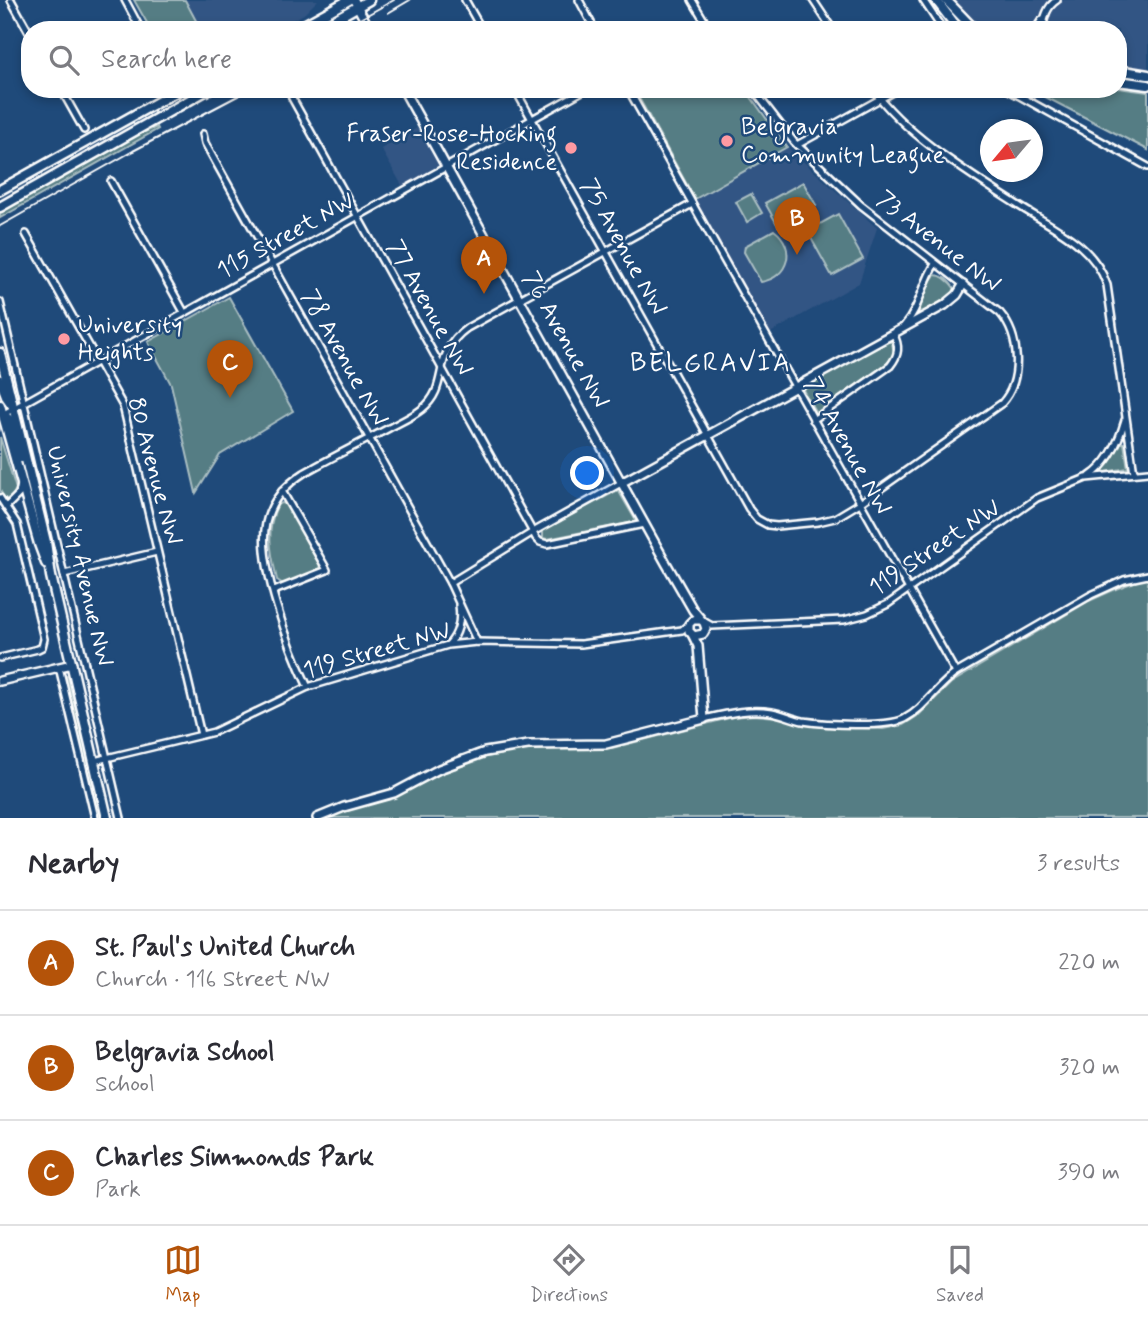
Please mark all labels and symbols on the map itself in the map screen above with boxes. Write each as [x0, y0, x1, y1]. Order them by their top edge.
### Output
place label: Belgravia Community League [741, 112, 944, 174]
place label: Fraser-Rose-Hocking Residence [346, 119, 557, 178]
north arrow [980, 119, 1043, 182]
marker: Belgravia Community League [719, 133, 735, 149]
marker: Fraser-Rose-Hocking Residence [563, 140, 579, 156]
street label: 75 Avenue NW [573, 173, 673, 321]
street label: 73 Avenue NW [870, 184, 1006, 300]
street label: 115 Street NW [212, 185, 360, 287]
pin: B [774, 197, 820, 255]
street label: 77 Avenue NW [379, 235, 479, 381]
pin: A [461, 236, 507, 294]
street label: 76 Avenue NW [515, 266, 615, 414]
street label: 78 Avenue NW [294, 284, 394, 432]
place label: University Heights [78, 310, 182, 369]
marker: University Heights [56, 331, 72, 347]
pin: C [207, 340, 253, 398]
district label: BELGRAVIA [630, 347, 792, 381]
street label: 74 Avenue NW [796, 371, 898, 521]
street label: 80 Avenue NW [119, 394, 189, 548]
street label: University Avenue NW [39, 443, 119, 669]
your location [570, 456, 604, 490]
street label: 119 Street NW [863, 493, 1007, 603]
street label: 119 Street NW [300, 615, 454, 687]

